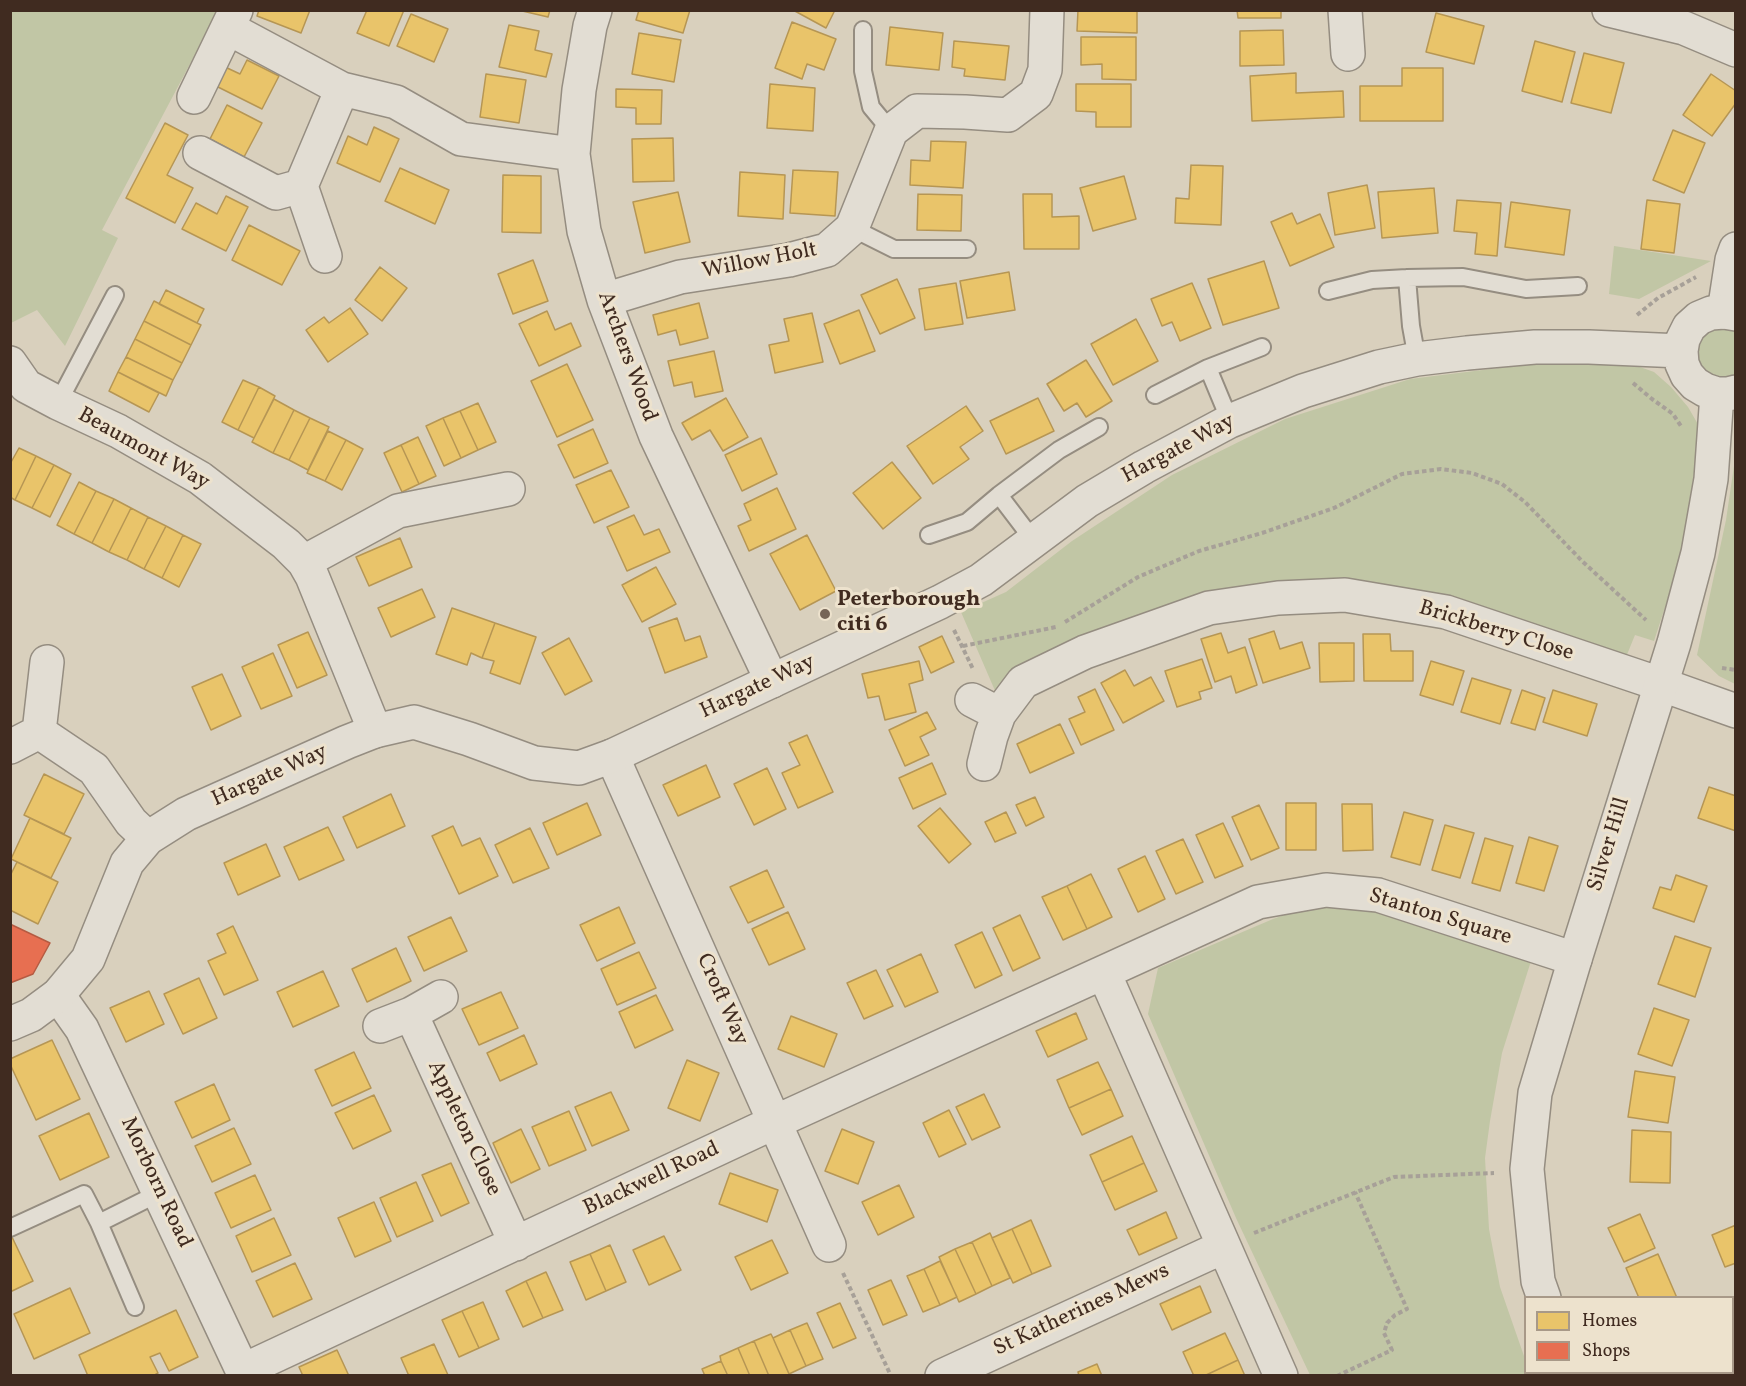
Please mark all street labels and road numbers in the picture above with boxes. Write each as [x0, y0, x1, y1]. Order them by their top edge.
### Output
street label: Willow Holt [700, 238, 820, 286]
street label: Archers Wood [590, 288, 662, 426]
street label: Beaumont Way [72, 403, 214, 497]
street label: Hargate Way [1118, 409, 1240, 491]
street label: Brickberry Close [1415, 596, 1577, 668]
street label: Hargate Way [696, 650, 820, 726]
street label: Hargate Way [208, 740, 332, 814]
street label: Silver Hill [1583, 795, 1637, 895]
street label: Stanton Square [1365, 884, 1515, 952]
street label: Croft Way [689, 950, 753, 1050]
street label: Appleton Close [420, 1057, 506, 1201]
street label: Morborn Road [113, 1113, 197, 1253]
street label: Blackwell Road [580, 1137, 724, 1223]
street label: St Katherines Mews [990, 1259, 1174, 1363]

